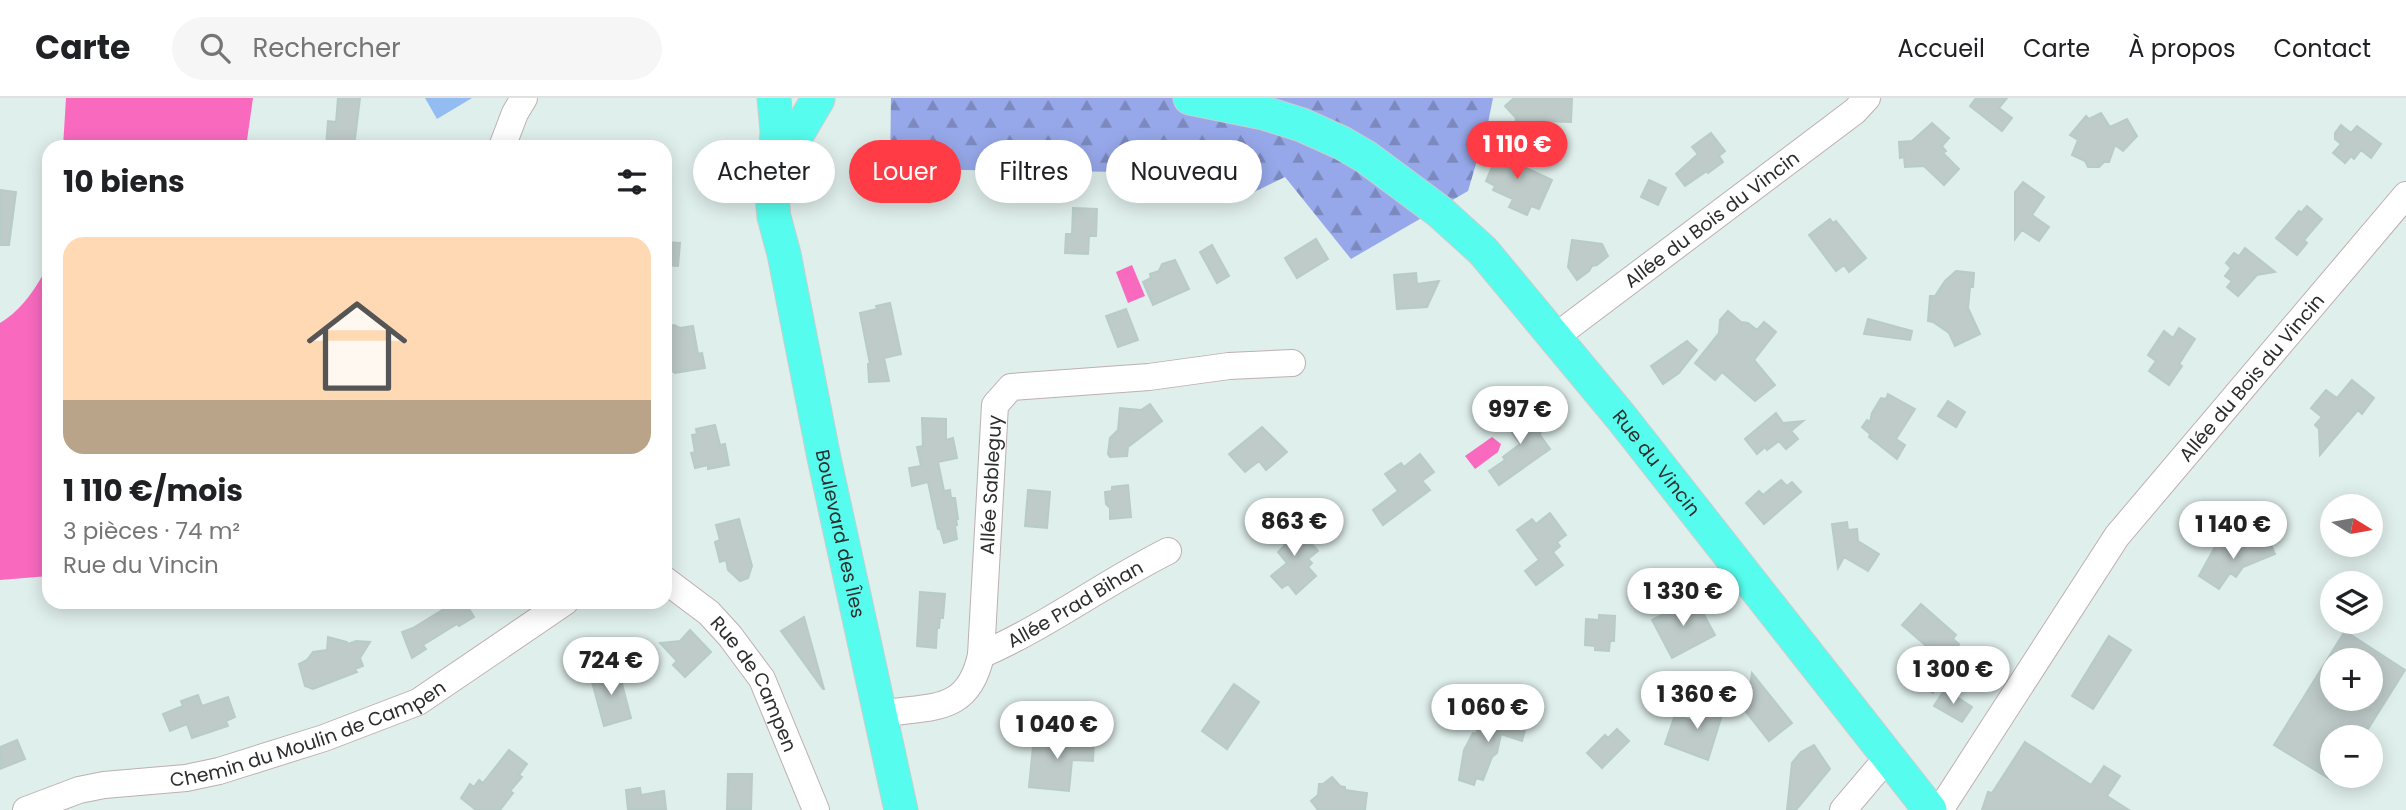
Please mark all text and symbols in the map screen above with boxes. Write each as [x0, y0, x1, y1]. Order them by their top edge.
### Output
search box [172, 17, 662, 80]
text: Carte [35, 24, 130, 71]
icon: search [196, 29, 234, 67]
text: Rechercher [252, 30, 401, 66]
text: Accueil [1898, 32, 1985, 65]
text: Carte [2023, 32, 2090, 65]
text: À propos [2128, 32, 2235, 65]
text: Contact [2273, 32, 2371, 65]
pin: 1 110 € [1452, 122, 1582, 181]
text: 1 110 € [1483, 128, 1552, 160]
chip: Acheter [693, 140, 835, 203]
chip: Louer [849, 140, 961, 203]
chip: Filtres [975, 140, 1092, 203]
chip: Nouveau [1106, 140, 1262, 203]
street label: Allée du Bois du Vincin [1619, 145, 1805, 294]
text: 10 biens [63, 160, 185, 203]
icon: filters [613, 163, 651, 201]
icon: home [294, 283, 420, 409]
street label: Allée du Bois du Vincin [2173, 288, 2331, 468]
pin: 997 € [1471, 386, 1569, 446]
text: 997 € [1488, 393, 1552, 425]
street label: Rue du Vincin [1606, 404, 1707, 522]
street label: Allée Sableguy [974, 414, 1008, 555]
street label: Boulevard des Îles [809, 447, 872, 620]
text: 1 110 €/mois [63, 469, 243, 512]
north arrow [2320, 494, 2384, 556]
map controls [2320, 494, 2383, 788]
pin: 863 € [1245, 498, 1343, 558]
pin: 1 140 € [2168, 502, 2298, 561]
text: 863 € [1261, 505, 1327, 537]
text: 1 140 € [2195, 508, 2271, 540]
text: 3 pièces · 74 m² [63, 515, 240, 547]
text: Rue du Vincin [63, 549, 219, 581]
street label: Allée Prad Bihan [1002, 554, 1148, 655]
pin: 1 330 € [1618, 568, 1748, 628]
button: layers [2320, 571, 2383, 634]
text: 1 330 € [1643, 575, 1723, 607]
street label: Rue de Campen [704, 610, 804, 756]
pin: 724 € [562, 638, 660, 697]
text: 724 € [579, 644, 643, 676]
pin: 1 300 € [1888, 646, 2018, 706]
button: + [2320, 648, 2383, 711]
text: 1 300 € [1913, 653, 1993, 685]
pin: 1 360 € [1632, 672, 1762, 731]
street label: Chemin du Moulin de Campen [169, 674, 451, 793]
text: 1 360 € [1657, 678, 1737, 710]
pin: 1 060 € [1423, 684, 1553, 744]
text: 1 060 € [1447, 691, 1529, 723]
pin: 1 040 € [992, 702, 1122, 761]
text: 1 040 € [1016, 708, 1098, 740]
button: − [2320, 725, 2383, 788]

